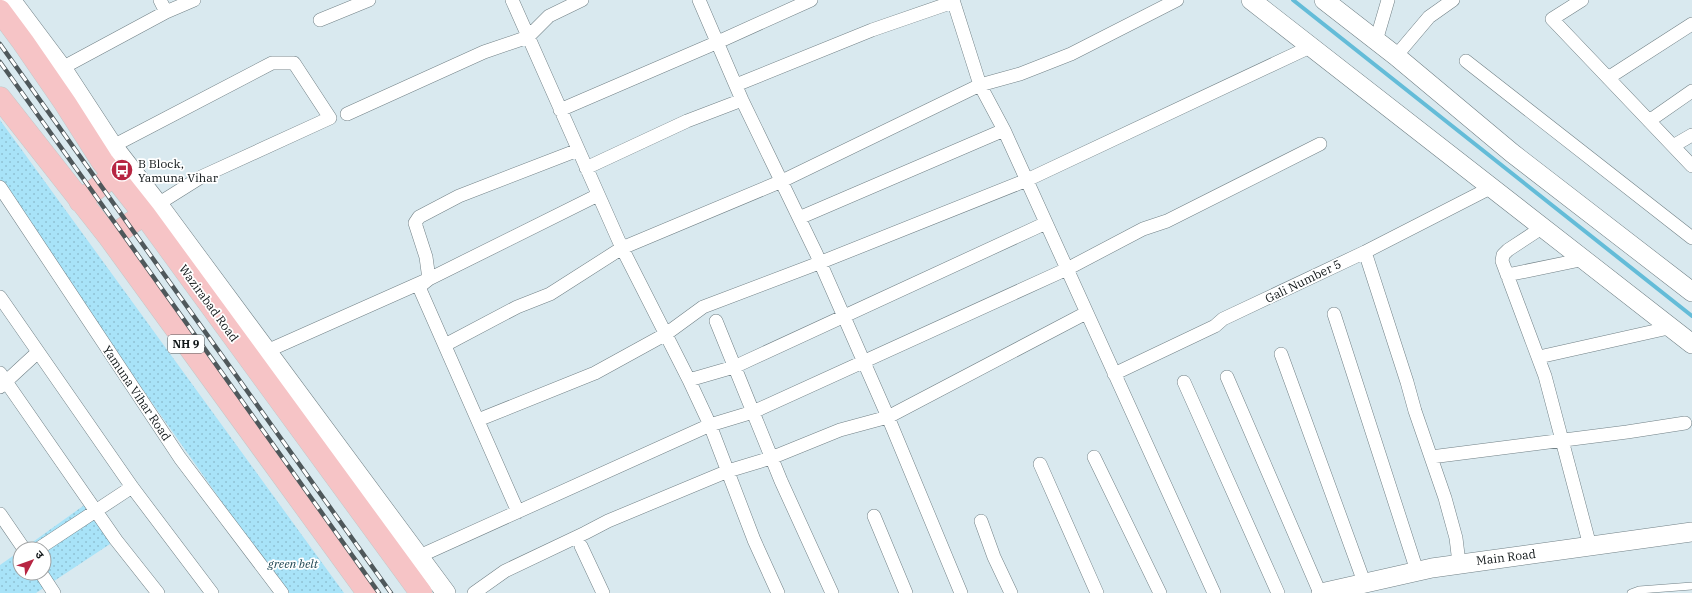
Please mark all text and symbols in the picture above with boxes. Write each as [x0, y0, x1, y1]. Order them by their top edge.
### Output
place label: B Block, Yamuna Vihar [138, 156, 219, 185]
bus stop icon: B Block, Yamuna Vihar [109, 157, 135, 183]
street label: Gali Number 5 [1263, 256, 1343, 306]
street label: Wazirabad Road [176, 262, 242, 344]
road number: NH 9 [168, 335, 204, 353]
street label: Yamuna Vihar Road [100, 343, 174, 443]
north arrow [12, 541, 52, 581]
street label: Main Road [1475, 546, 1537, 568]
text: उ [32, 547, 47, 562]
park label: green belt [267, 556, 319, 571]

